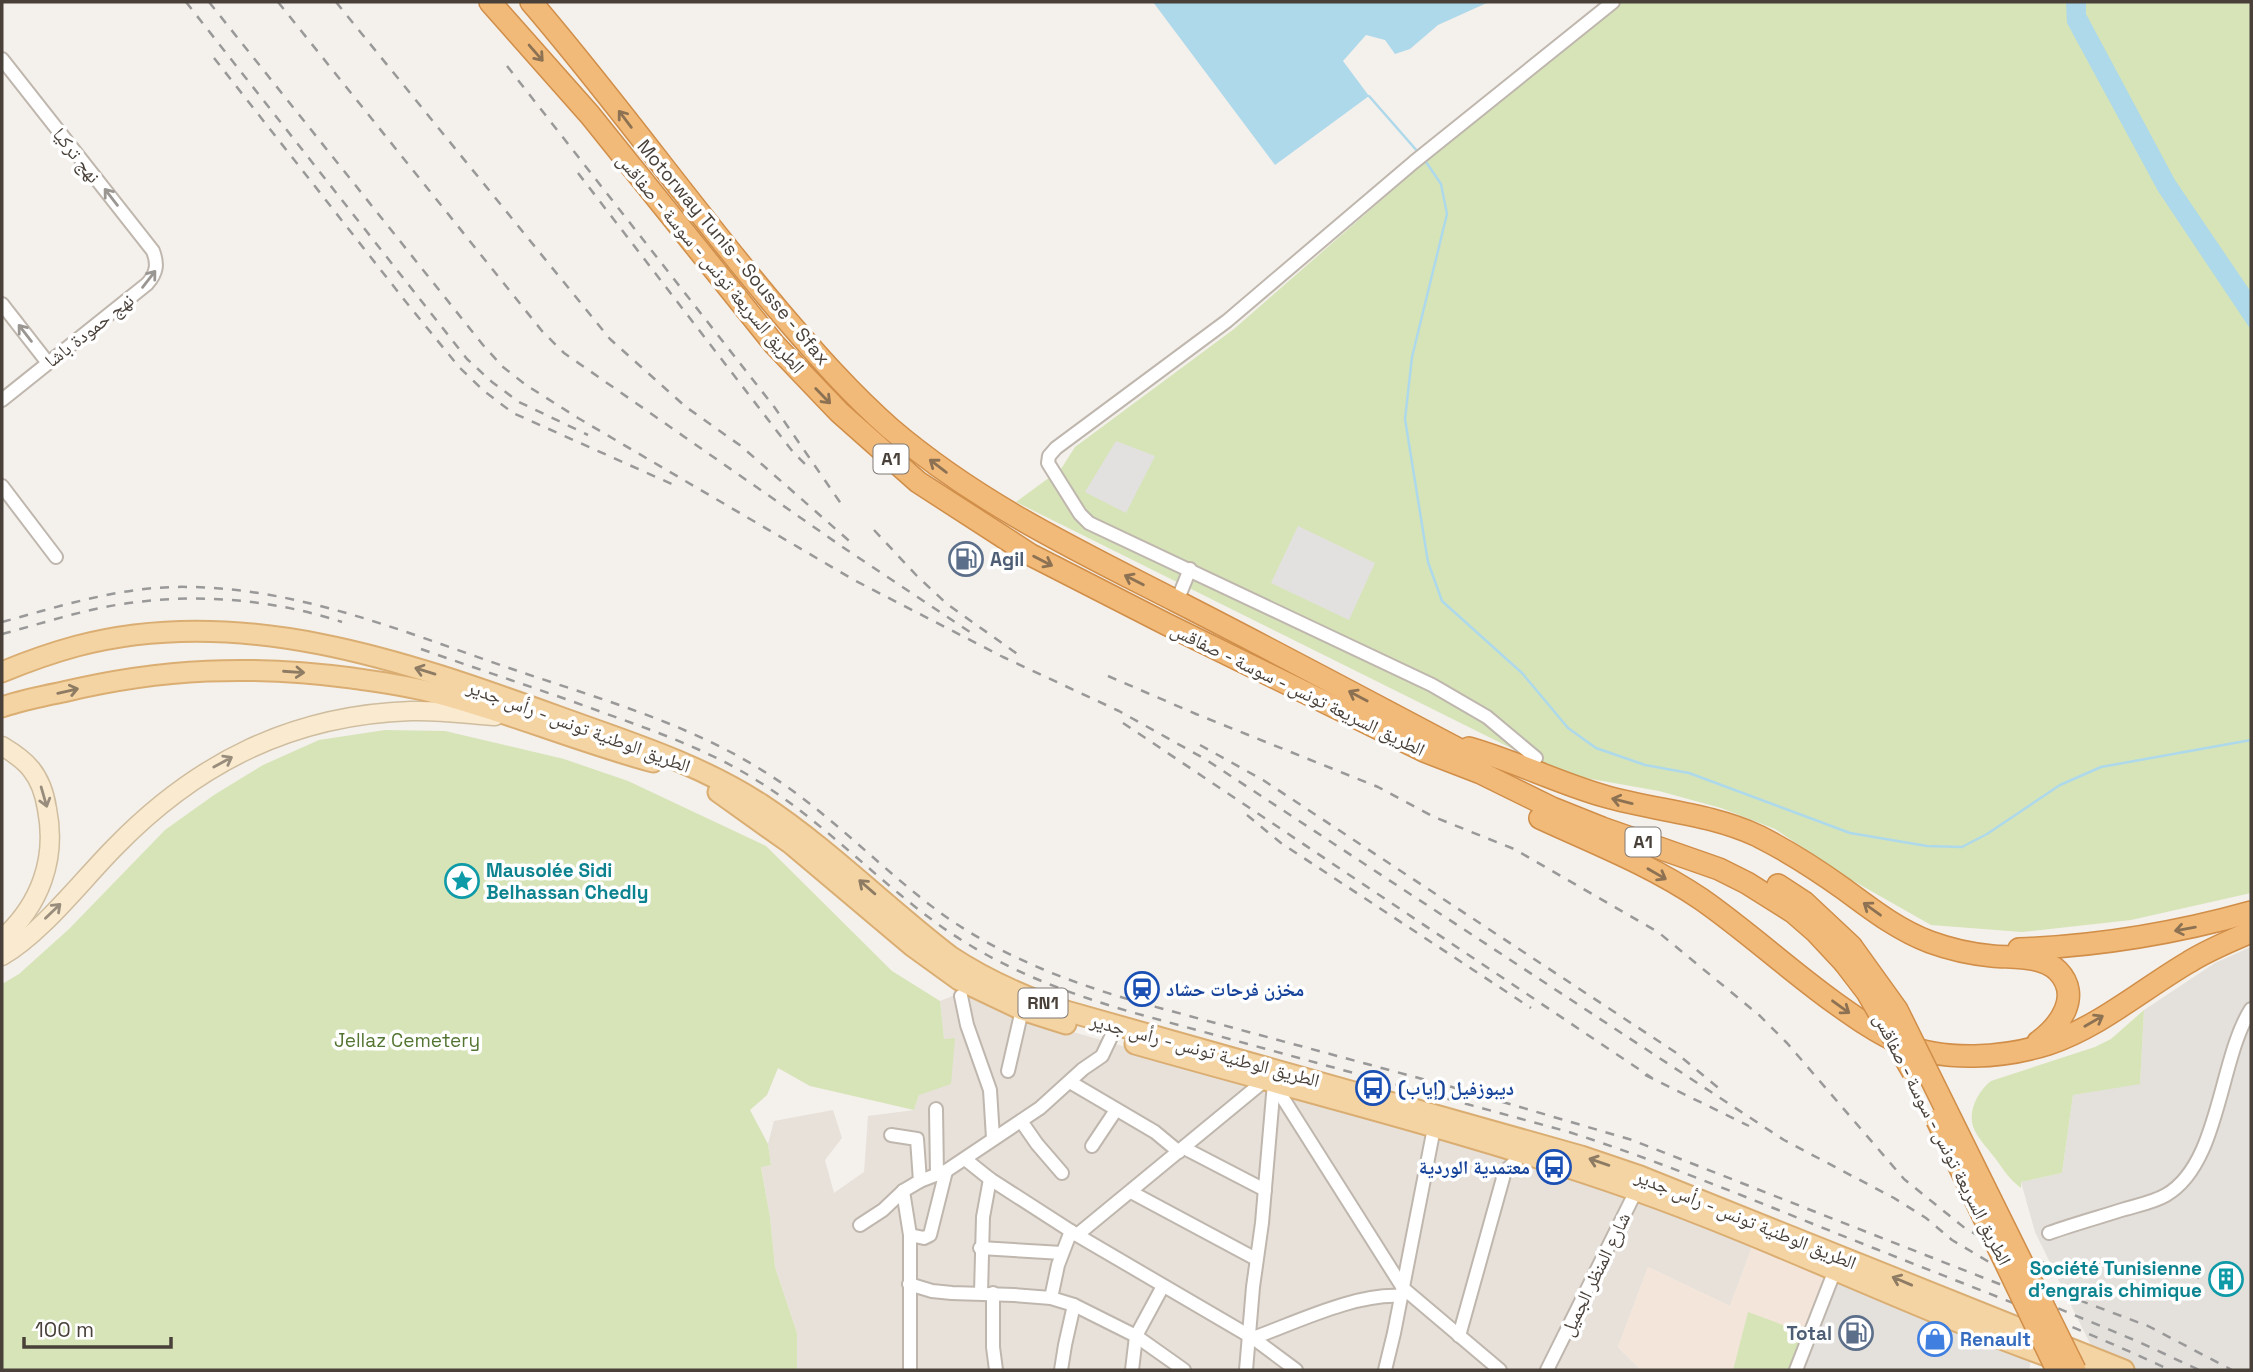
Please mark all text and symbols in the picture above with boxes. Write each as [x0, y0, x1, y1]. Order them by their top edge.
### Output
one-way arrow [527, 43, 543, 61]
one-way arrow [618, 111, 633, 129]
street label: نهج تركيا [47, 123, 106, 188]
street label: Motorway Tunis - Sousse - Sfax [632, 134, 836, 370]
street label: الطريق السريعة تونس - سوسة - صفاقس [611, 148, 810, 379]
one-way arrow [103, 189, 118, 207]
one-way arrow [141, 271, 156, 289]
street label: نهج حمودة باشا [40, 288, 139, 373]
one-way arrow [18, 324, 33, 343]
one-way arrow [815, 387, 832, 404]
road number: A1 [874, 444, 908, 474]
one-way arrow [929, 458, 948, 473]
fuel station icon: Agil [947, 540, 985, 578]
place label: Agil [990, 547, 1024, 572]
one-way arrow [1032, 555, 1053, 569]
one-way arrow [1124, 572, 1145, 586]
street label: الطريق السريعة تونس - سوسة - صفاقس [1167, 617, 1429, 762]
one-way arrow [414, 663, 436, 676]
one-way arrow [282, 666, 304, 679]
street label: الطريق الوطنية تونس - رأس جدير [463, 674, 694, 779]
one-way arrow [56, 683, 79, 697]
one-way arrow [1348, 689, 1369, 702]
one-way arrow [212, 755, 233, 768]
one-way arrow [38, 785, 51, 807]
one-way arrow [1611, 794, 1634, 807]
road number: A1 [1626, 828, 1660, 856]
place label: Mausolée Sidi Belhassan Chedly [486, 858, 648, 905]
place icon: Mausolée Sidi Belhassan Chedly [443, 862, 481, 900]
one-way arrow [1646, 867, 1666, 881]
one-way arrow [858, 879, 876, 895]
one-way arrow [1863, 902, 1882, 916]
one-way arrow [44, 903, 61, 920]
one-way arrow [2174, 923, 2197, 936]
station icon: مخزن فرحات حشاد [1123, 970, 1161, 1008]
place label: مخزن فرحات حشاد [1166, 977, 1304, 1002]
road number: RN1 [1018, 988, 1068, 1018]
one-way arrow [1831, 1000, 1850, 1014]
street label: الطريق الوطنية تونس - رأس جدير [1087, 1008, 1322, 1093]
street label: الطريق السريعة تونس - سوسة - صفاقس [1868, 1009, 2017, 1270]
one-way arrow [2083, 1014, 2103, 1028]
park label: Jellaz Cemetery [334, 1028, 480, 1053]
bus stop icon: ديبوزفيل (إياب) [1354, 1069, 1392, 1107]
place label: ديبوزفيل (إياب) [1398, 1076, 1514, 1101]
bus stop icon: معتمدية الوردية [1535, 1148, 1573, 1186]
place label: معتمدية الوردية [1419, 1155, 1530, 1180]
one-way arrow [1588, 1155, 1610, 1168]
street label: الطريق الوطنية تونس - رأس جدير [1631, 1163, 1860, 1275]
street label: شارع المنظر الجميل [1555, 1208, 1636, 1340]
place label: Société Tunisienne d'engrais chimique [2028, 1256, 2202, 1303]
building icon: Société Tunisienne d'engrais chimique [2207, 1260, 2245, 1298]
one-way arrow [1892, 1274, 1913, 1287]
scale bar [24, 1306, 172, 1350]
fuel station icon: Total [1837, 1314, 1875, 1352]
text: 100 m [35, 1316, 94, 1343]
shop icon: Renault [1916, 1320, 1954, 1358]
place label: Total [1787, 1321, 1832, 1346]
place label: Renault [1960, 1327, 2031, 1352]

